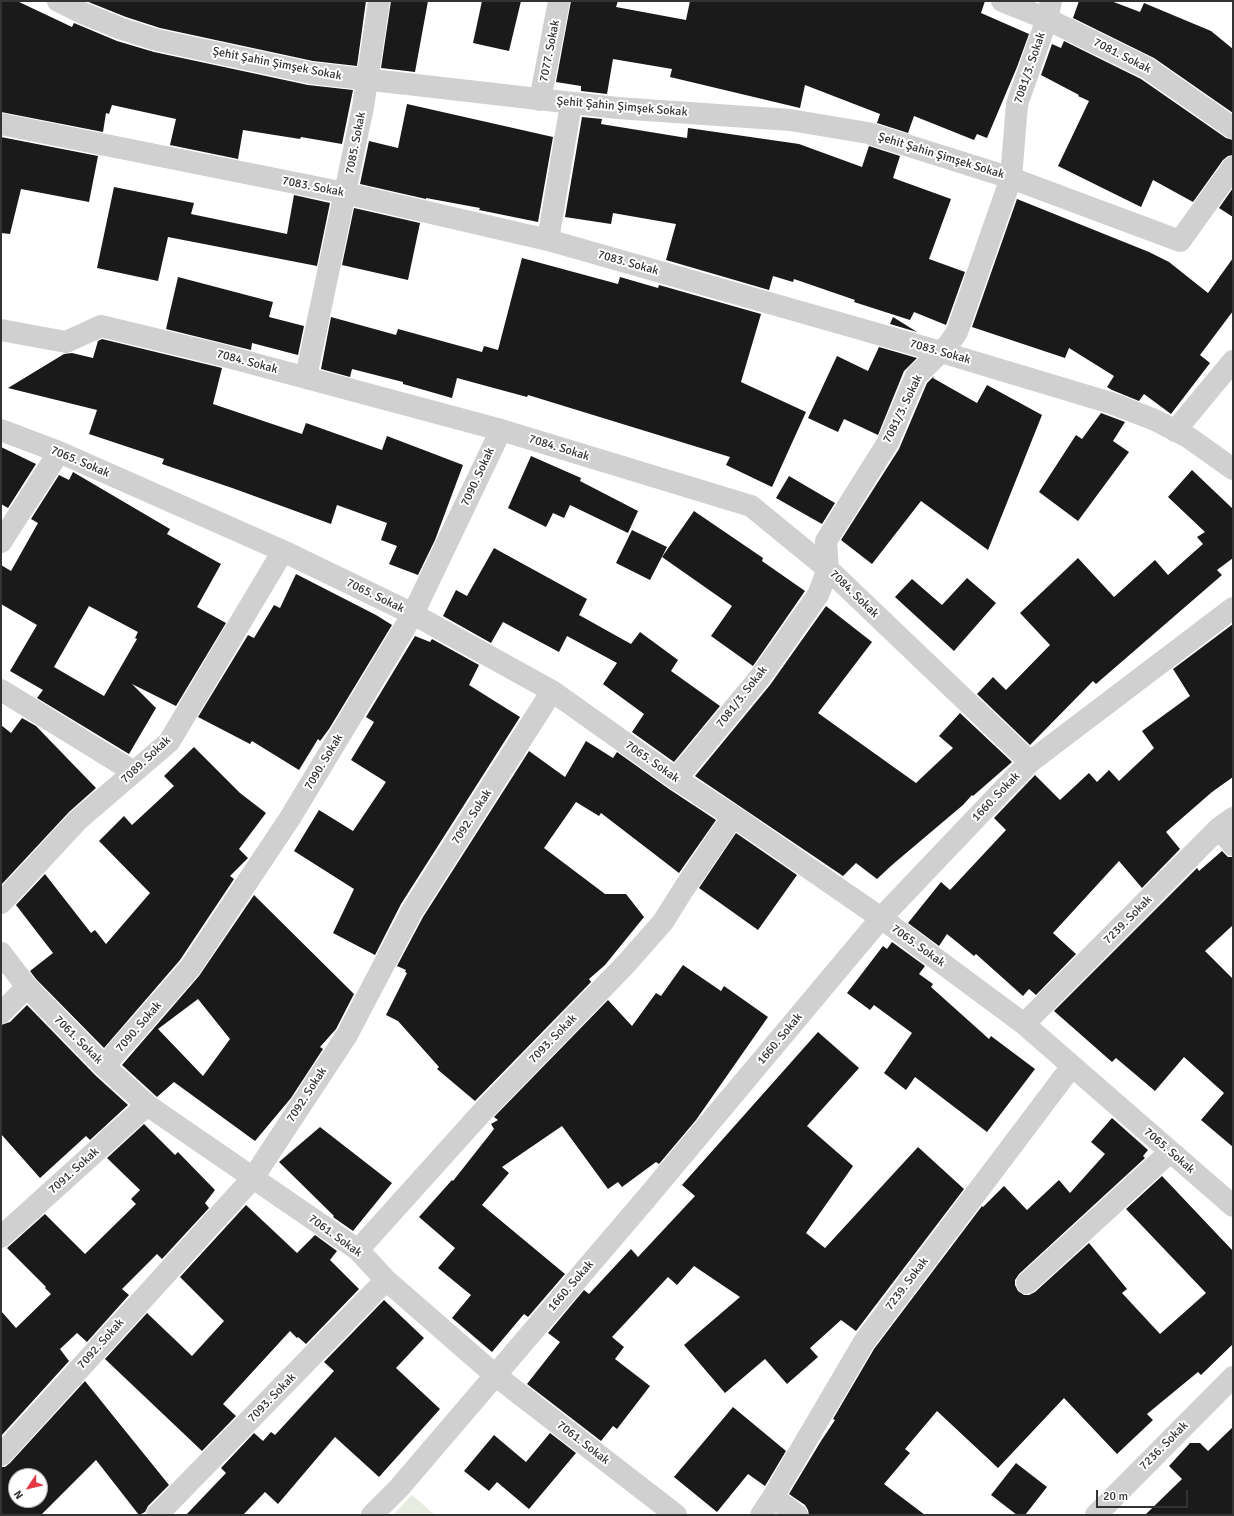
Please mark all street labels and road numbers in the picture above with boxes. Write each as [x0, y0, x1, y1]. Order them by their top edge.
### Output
street label: 7077. Sokak [537, 19, 563, 83]
street label: 7081/3. Sokak [1011, 31, 1049, 105]
street label: 7081. Sokak [1091, 35, 1153, 77]
street label: Şehit Şahin Şimşek Sokak [211, 44, 343, 84]
street label: Şehit Şahin Şimşek Sokak [556, 94, 688, 120]
street label: 7085. Sokak [343, 111, 369, 175]
street label: Şehit Şahin Şimşek Sokak [876, 130, 1006, 182]
street label: 7083. Sokak [281, 174, 345, 200]
street label: 7083. Sokak [596, 247, 660, 279]
street label: 7083. Sokak [908, 336, 972, 368]
street label: 7084. Sokak [215, 347, 279, 377]
street label: 7081/3. Sokak [880, 372, 926, 446]
street label: 7084. Sokak [527, 432, 591, 464]
street label: 7065. Sokak [48, 443, 112, 481]
street label: 7090. Sokak [458, 446, 498, 508]
street label: 7084. Sokak [826, 567, 882, 621]
street label: 7065. Sokak [344, 576, 406, 616]
street label: 7081/3. Sokak [713, 663, 771, 731]
street label: 7090. Sokak [302, 731, 346, 793]
street label: 7089. Sokak [118, 733, 174, 787]
street label: 7065. Sokak [622, 738, 682, 786]
street label: 1660. Sokak [969, 769, 1023, 825]
street label: 7092. Sokak [449, 787, 495, 847]
street label: 7239. Sokak [1101, 893, 1155, 947]
street label: 7065. Sokak [888, 922, 948, 970]
street label: 7090. Sokak [113, 999, 165, 1055]
street label: 1660. Sokak [754, 1010, 806, 1068]
street label: 7093. Sokak [526, 1011, 580, 1067]
street label: 7061. Sokak [51, 1013, 105, 1067]
street label: 7092. Sokak [284, 1065, 330, 1125]
street label: 7065. Sokak [1141, 1125, 1197, 1177]
street label: 7091. Sokak [46, 1145, 102, 1197]
street label: 7061. Sokak [305, 1212, 365, 1260]
street label: 7239. Sokak [882, 1255, 932, 1313]
street label: 1660. Sokak [545, 1258, 597, 1314]
street label: 7092. Sokak [75, 1316, 127, 1372]
street label: 7093. Sokak [245, 1370, 299, 1426]
street label: 7061. Sokak [554, 1418, 612, 1468]
street label: 7236. Sokak [1137, 1419, 1191, 1473]

